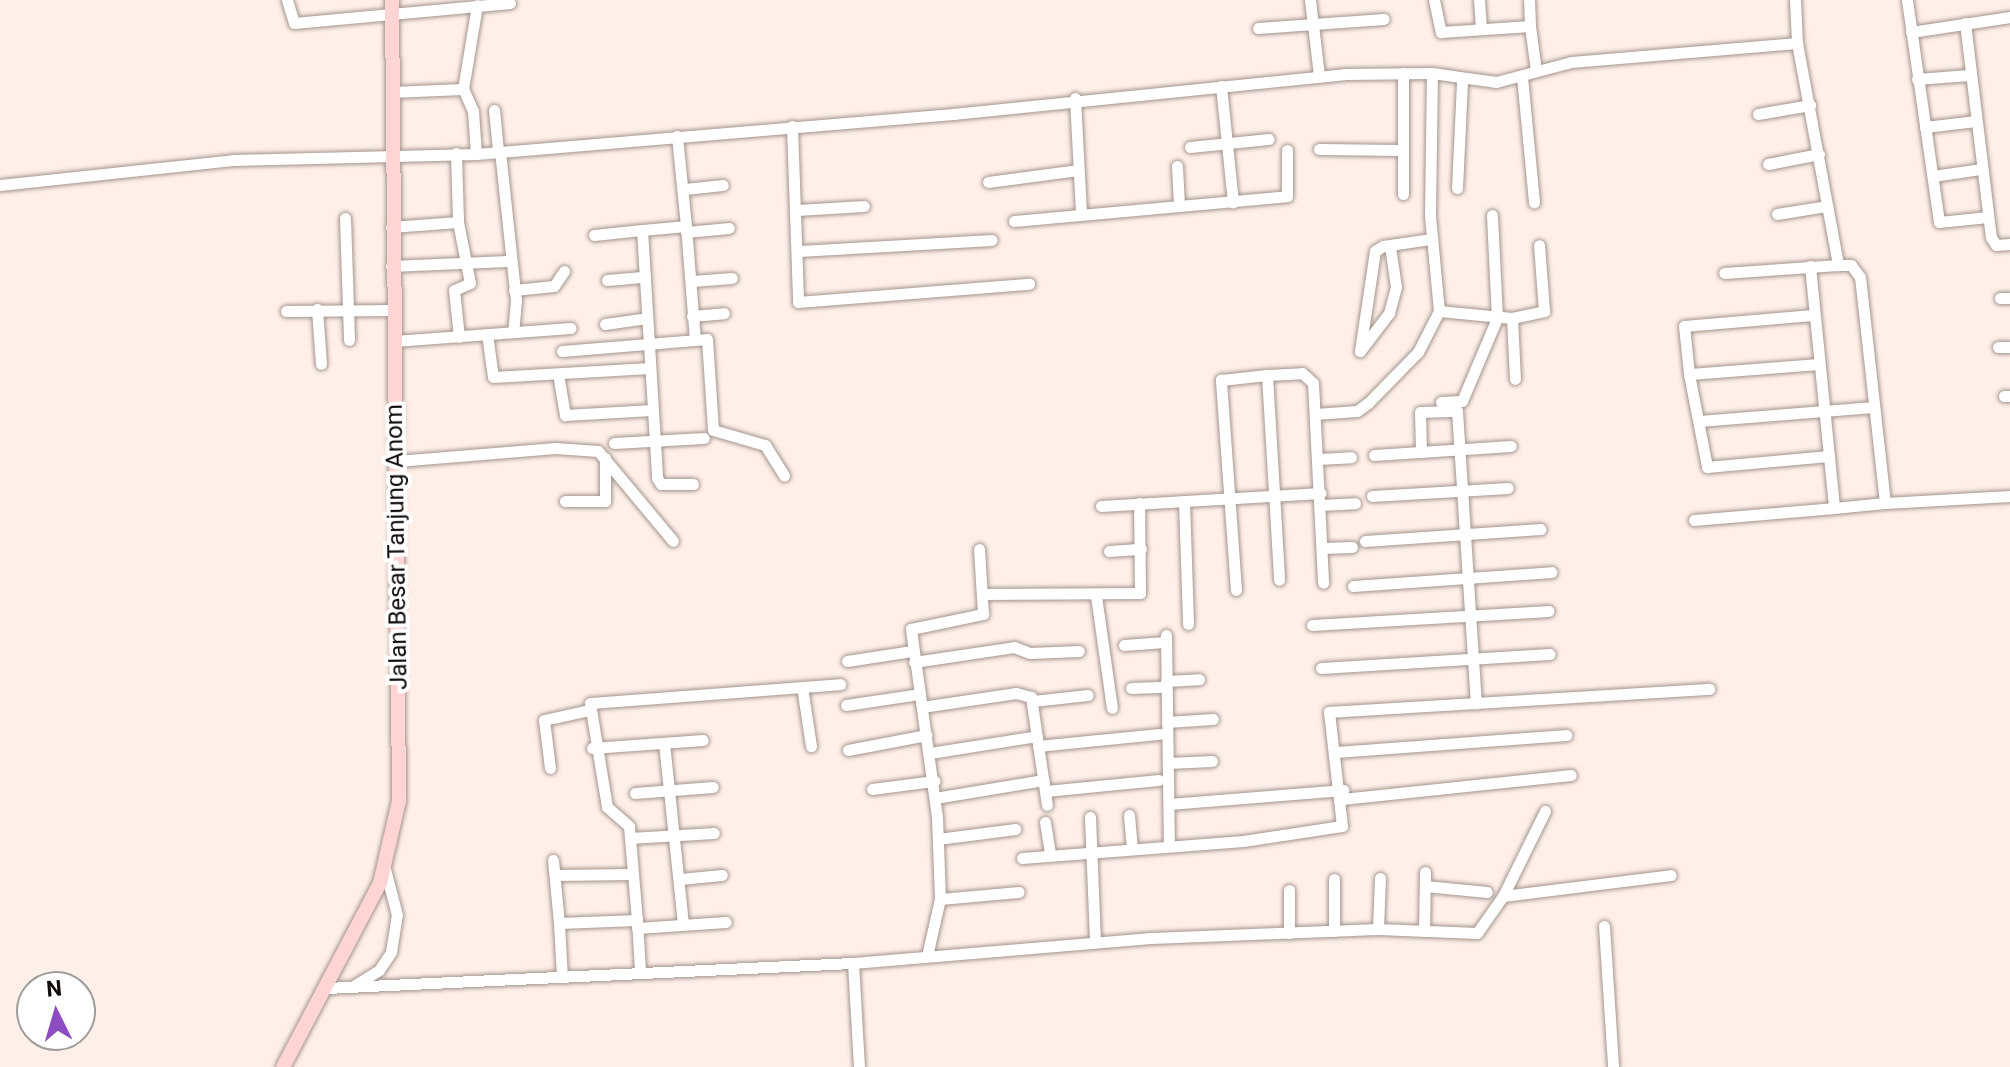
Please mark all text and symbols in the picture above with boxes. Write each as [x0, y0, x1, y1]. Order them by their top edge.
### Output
street label: Jalan Besar Tanjung Anom [380, 404, 414, 690]
north arrow [16, 971, 96, 1051]
text: N [45, 975, 63, 1002]

